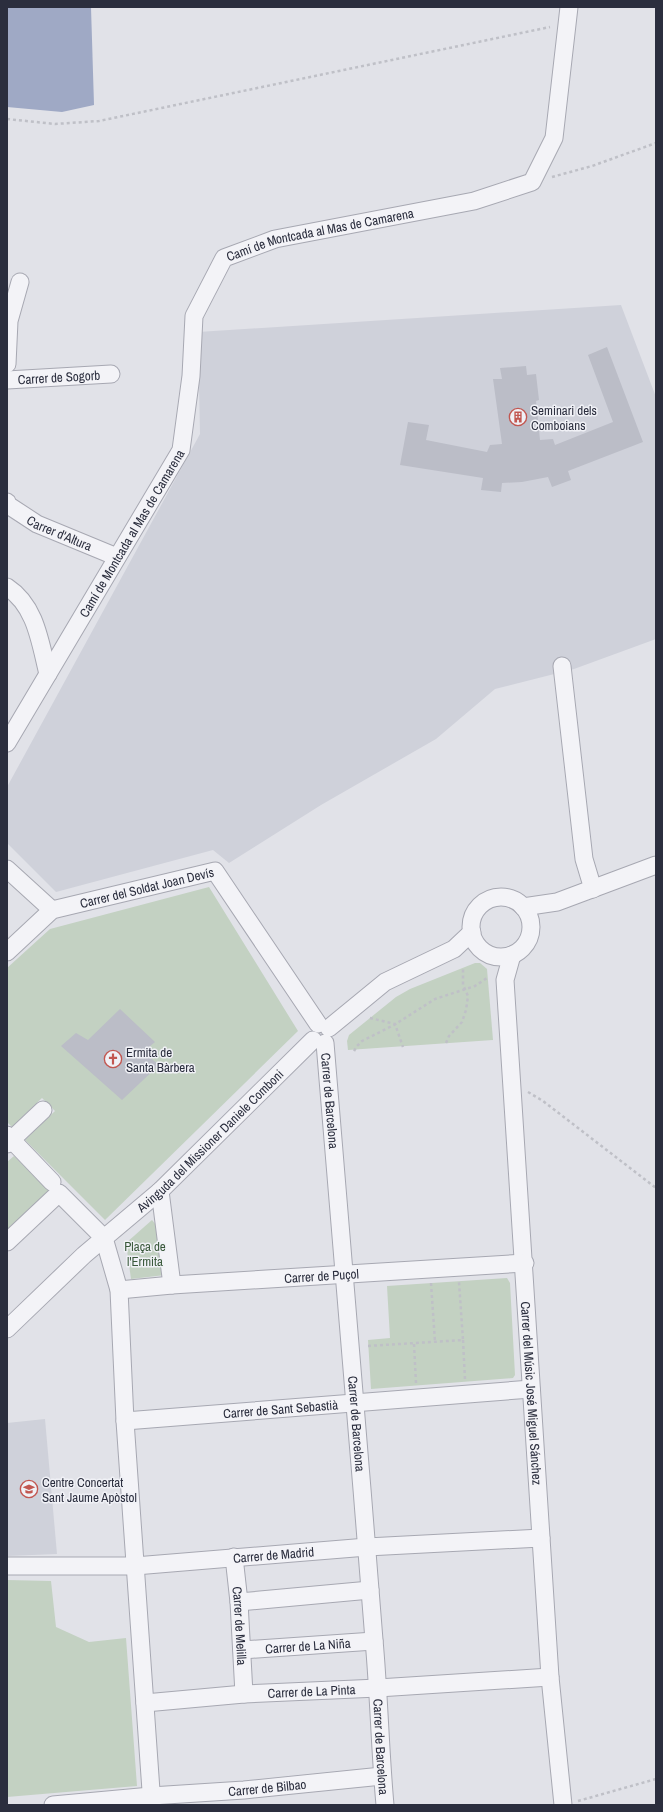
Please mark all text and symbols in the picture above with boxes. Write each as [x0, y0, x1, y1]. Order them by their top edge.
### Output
street label: Camí de Montcada al Mas de Camarena [224, 205, 415, 265]
street label: Carrer de Sogorb [17, 367, 101, 388]
place label: Seminari dels Comboians [531, 402, 597, 434]
building icon: Seminari dels Comboians [508, 407, 528, 427]
street label: Camí de Montcada al Mas de Camarena [76, 446, 188, 620]
street label: Carrer d'Altura [23, 512, 94, 555]
street label: Carrer del Soldat Joan Devís [78, 864, 216, 912]
place label: Ermita de Santa Bàrbera [126, 1044, 195, 1076]
church icon: Ermita de Santa Bàrbera [103, 1049, 123, 1069]
street label: Carrer de Barcelona [317, 1052, 342, 1150]
street label: Avinguda del Missioner Daniele Comboni [133, 1066, 287, 1217]
park label: Plaça de l'Ermita [124, 1238, 166, 1270]
street label: Carrer de Puçol [284, 1265, 359, 1287]
street label: Carrer del Músic José Miguel Sánchez [517, 1301, 546, 1486]
street label: Carrer de Barcelona [344, 1375, 369, 1472]
street label: Carrer de Sant Sebastià [222, 1396, 339, 1422]
place label: Centre Concertat Sant Jaume Apòstol [42, 1474, 137, 1506]
school or university icon: Centre Concertat Sant Jaume Apòstol [19, 1479, 39, 1499]
street label: Carrer de Madrid [232, 1543, 315, 1567]
street label: Carrer de Melilla [228, 1585, 250, 1666]
street label: Carrer de La Niña [265, 1635, 351, 1657]
street label: Carrer de La Pinta [267, 1681, 356, 1702]
street label: Carrer de Barcelona [369, 1698, 392, 1796]
street label: Carrer de Bilbao [228, 1776, 307, 1800]

